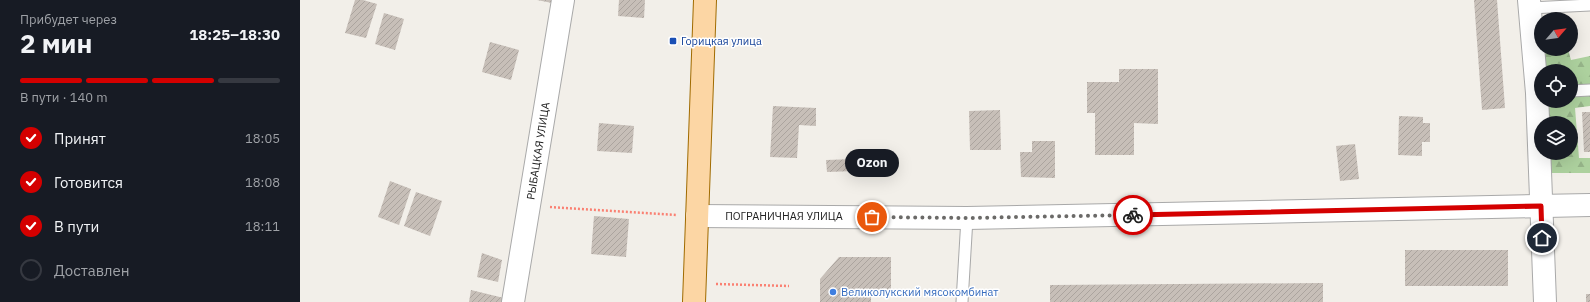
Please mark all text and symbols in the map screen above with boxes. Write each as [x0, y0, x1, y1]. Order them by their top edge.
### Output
text: Прибудет через [20, 11, 117, 28]
north arrow [1534, 12, 1578, 56]
map controls [1534, 12, 1578, 160]
text: 18:25–18:30 [189, 25, 280, 44]
text: 2 мин [20, 26, 92, 60]
place label: Горицкая улица [681, 34, 762, 48]
marker: Горицкая улица [668, 36, 678, 46]
button: locate [1534, 64, 1578, 108]
text: В пути · 140 m [20, 89, 108, 106]
street label: РЫБАЦКАЯ УЛИЦА [523, 101, 553, 201]
button: layers [1534, 116, 1578, 160]
icon: check [20, 127, 42, 149]
text: Принят [54, 129, 106, 148]
text: 18:05 [245, 130, 280, 147]
callout: Ozon [845, 149, 899, 177]
text: Ozon [857, 154, 887, 171]
icon: check [20, 171, 42, 193]
text: Готовится [54, 173, 123, 192]
text: 18:08 [245, 174, 280, 191]
courier [1113, 195, 1153, 235]
pin [855, 200, 889, 234]
icon: bike [1122, 204, 1144, 226]
icon: bag [861, 206, 883, 228]
street label: ПОГРАНИЧНАЯ УЛИЦА [725, 209, 843, 223]
icon: check [20, 215, 42, 237]
text: В пути [54, 217, 99, 236]
text: 18:11 [245, 218, 280, 235]
pin [1525, 221, 1559, 255]
icon: home [1531, 227, 1553, 249]
text: Доставлен [54, 261, 130, 280]
place label: Великолукский мясокомбинат [841, 285, 998, 299]
marker: Великолукский мясокомбинат [828, 287, 838, 297]

